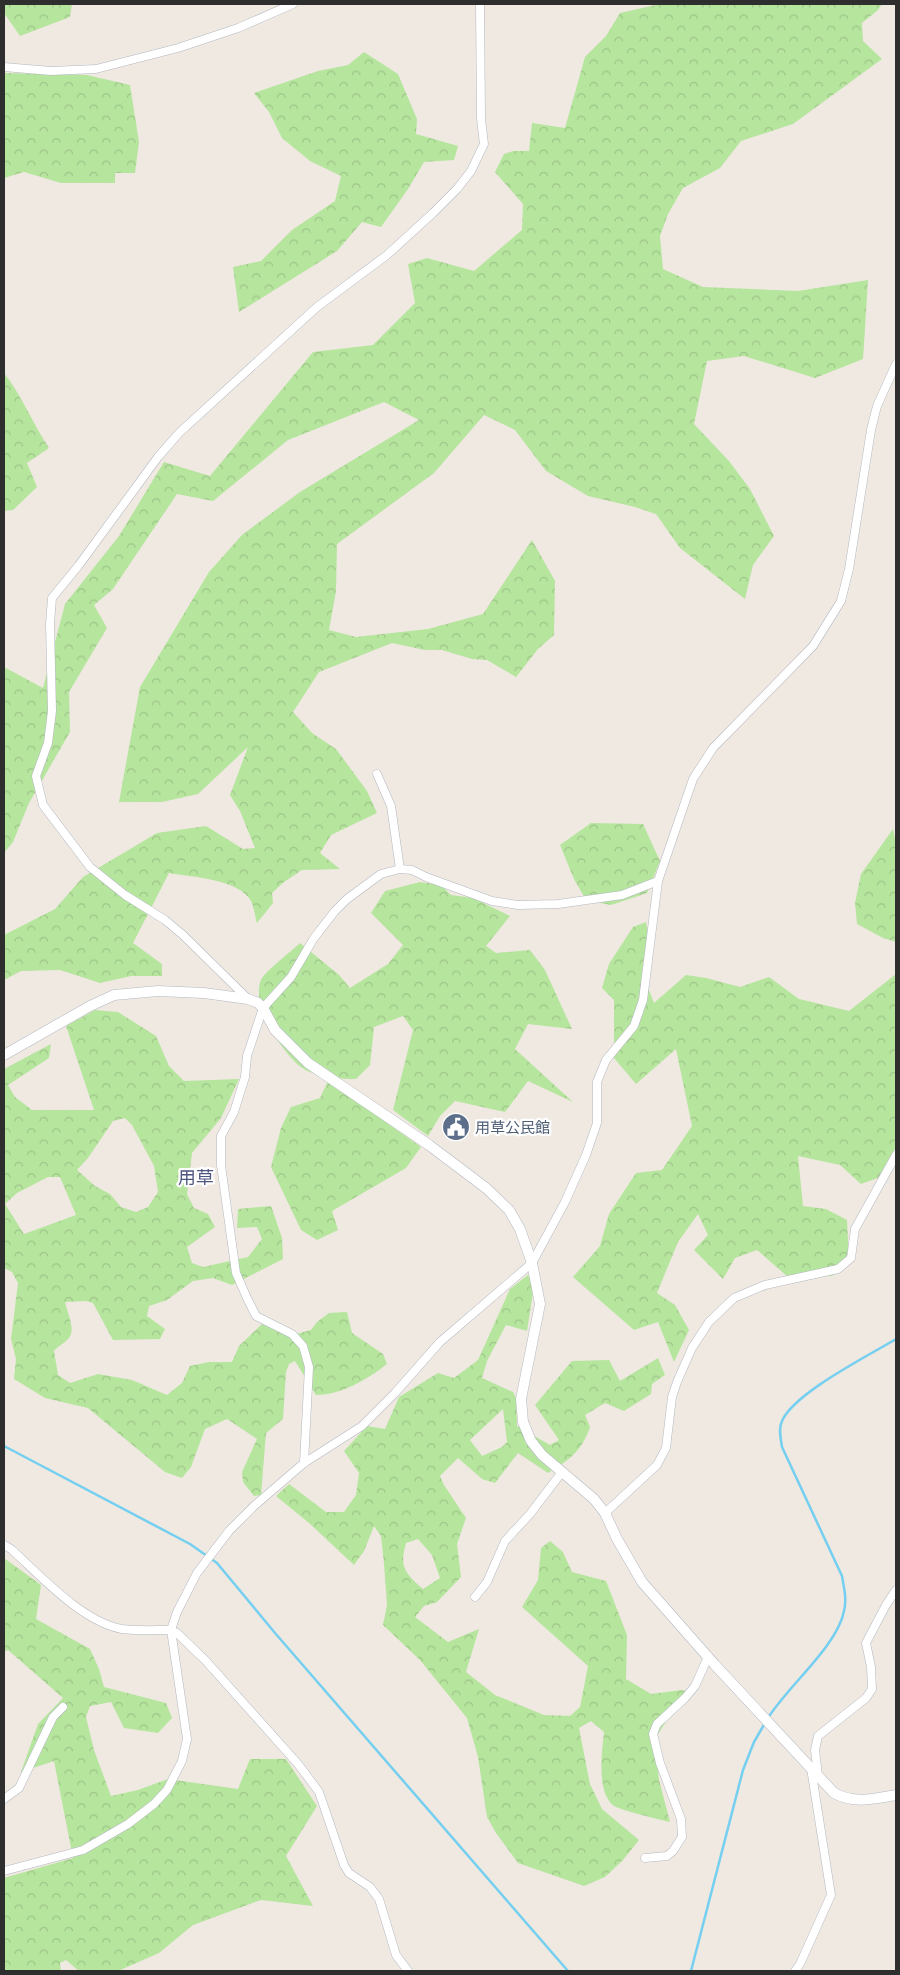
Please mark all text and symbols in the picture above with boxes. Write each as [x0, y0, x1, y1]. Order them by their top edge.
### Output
public building icon: 用草公民館 [441, 1112, 471, 1142]
place label: 用草公民館 [475, 1116, 550, 1139]
district label: 用草 [178, 1164, 214, 1191]

